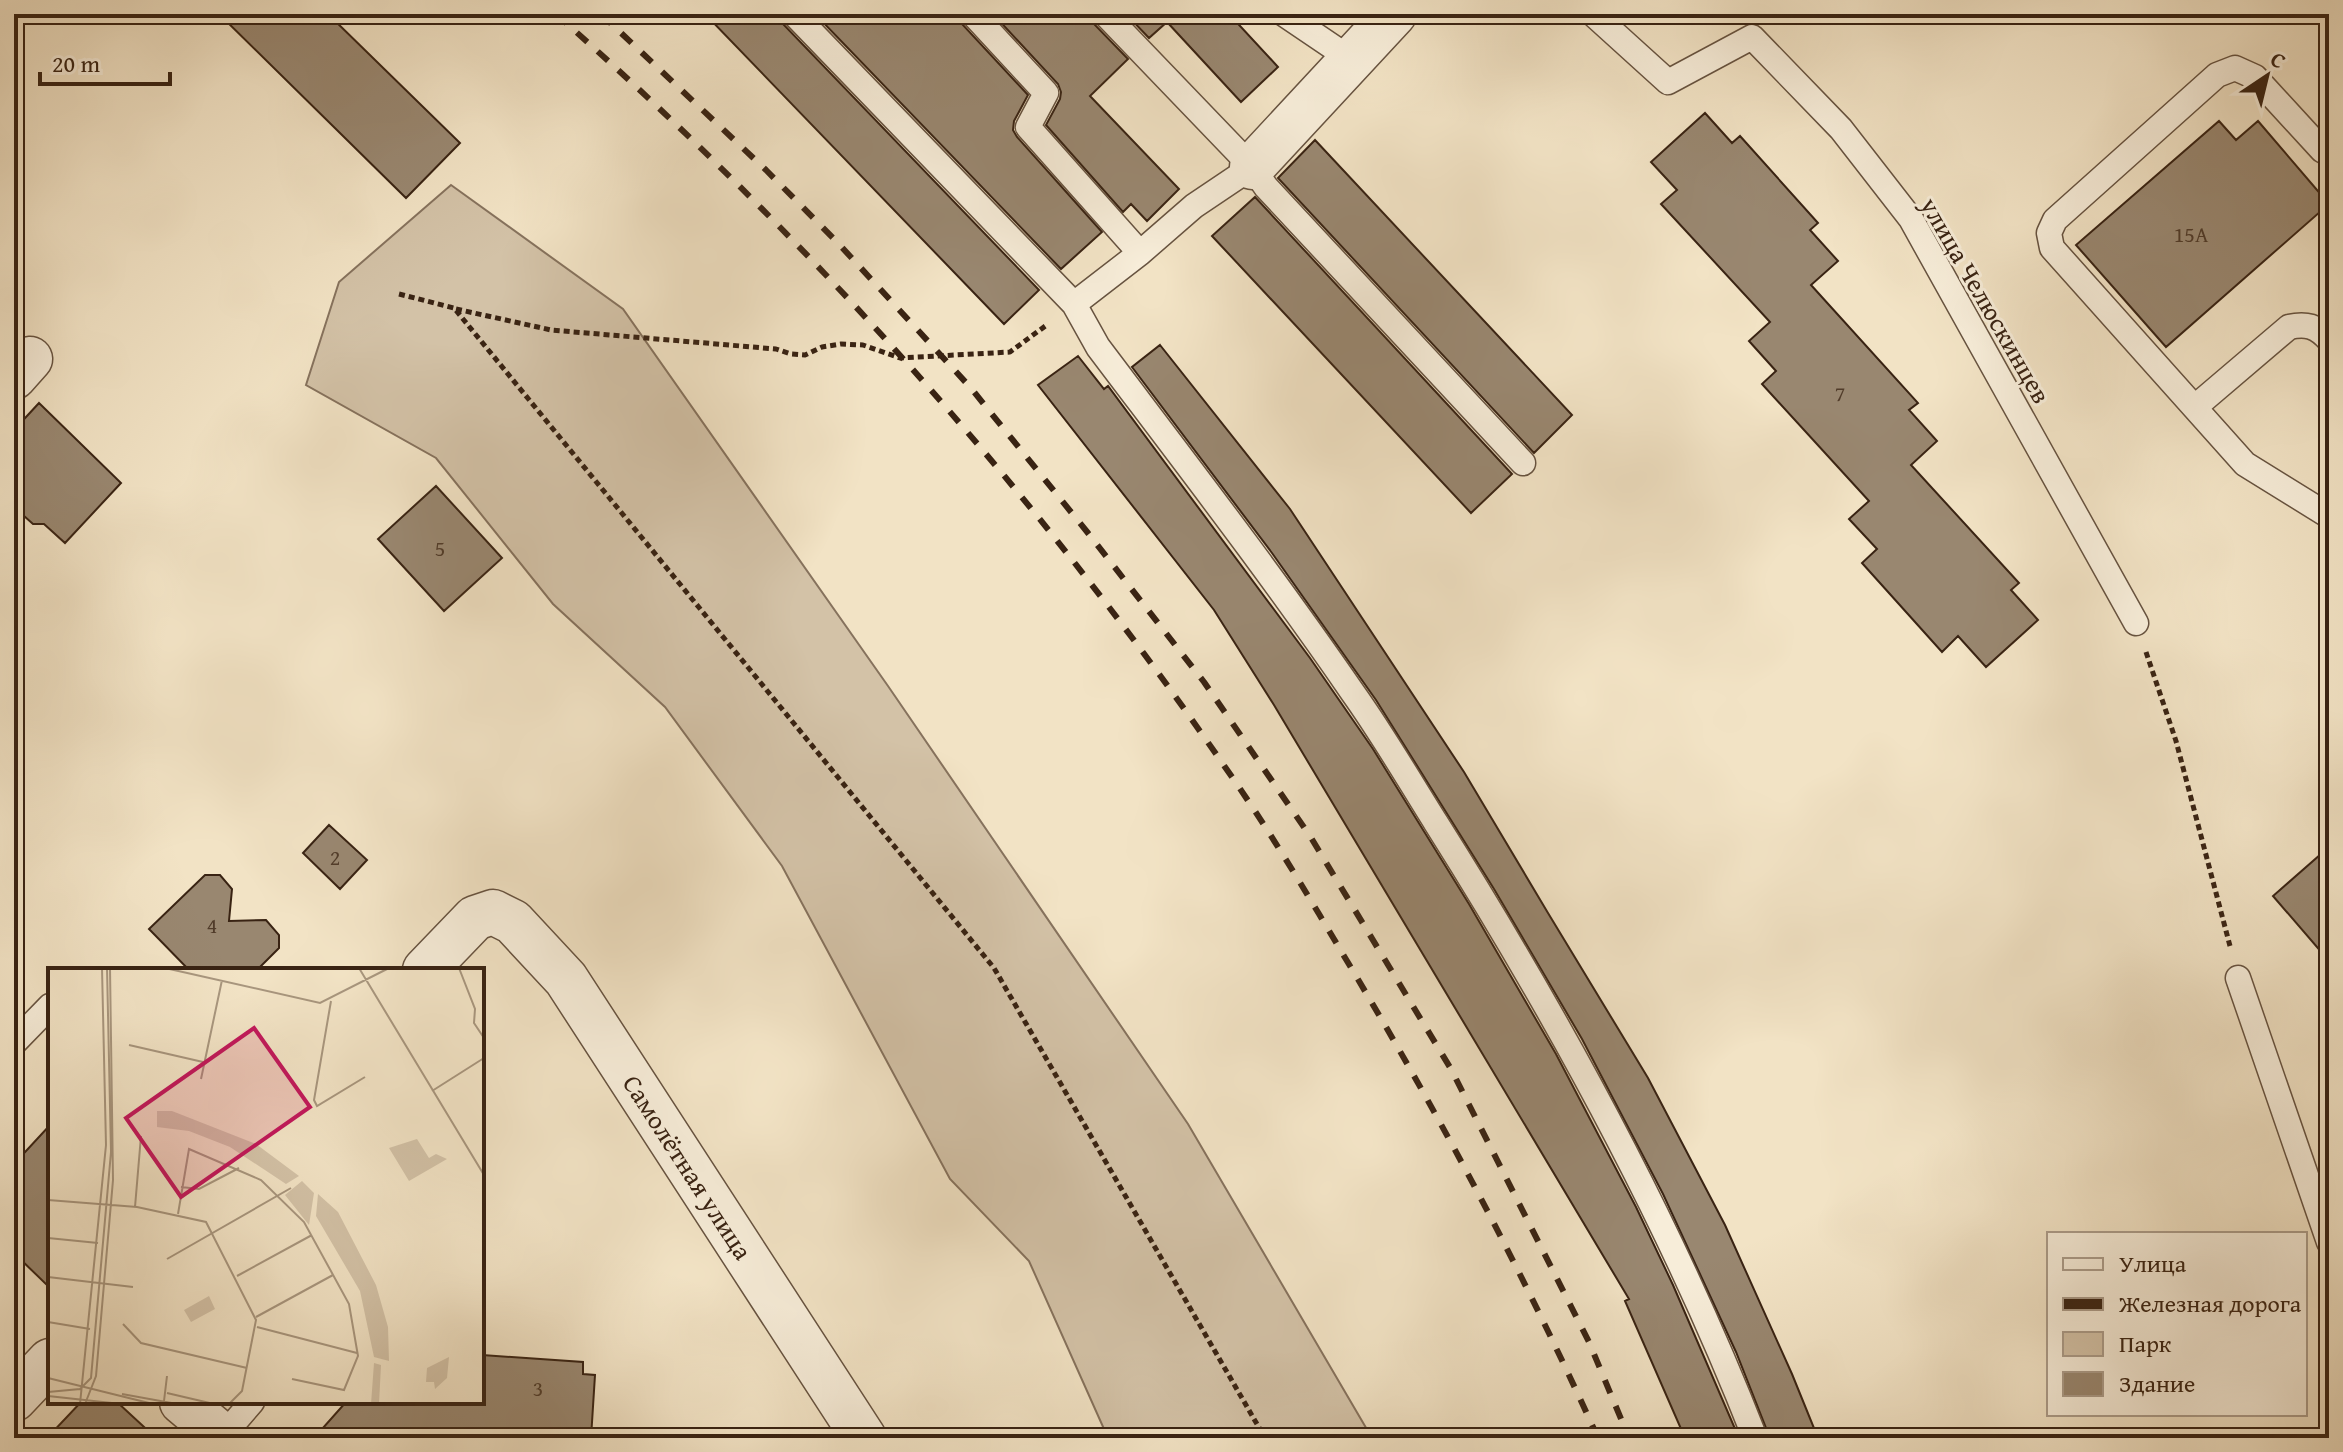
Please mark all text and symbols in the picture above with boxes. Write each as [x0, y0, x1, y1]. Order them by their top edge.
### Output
scale bar [40, 36, 170, 86]
north arrow [2227, 36, 2307, 116]
text: С [2264, 43, 2293, 76]
text: 20 m [52, 46, 100, 81]
street label: улица Челюскинцев [1910, 189, 2061, 410]
house number: 15А [2174, 218, 2209, 250]
house number: 7 [1835, 377, 1845, 409]
house number: 5 [435, 532, 445, 564]
house number: 2 [330, 841, 340, 873]
house number: 4 [207, 909, 217, 941]
inset map [48, 968, 484, 1404]
street label: Самолётная улица [613, 1067, 763, 1268]
legend [2047, 1232, 2307, 1416]
text: Улица [2119, 1246, 2187, 1281]
text: Железная дорога [2118, 1286, 2302, 1321]
text: Парк [2119, 1326, 2172, 1361]
text: Здание [2119, 1366, 2195, 1401]
house number: 3 [533, 1372, 543, 1404]

